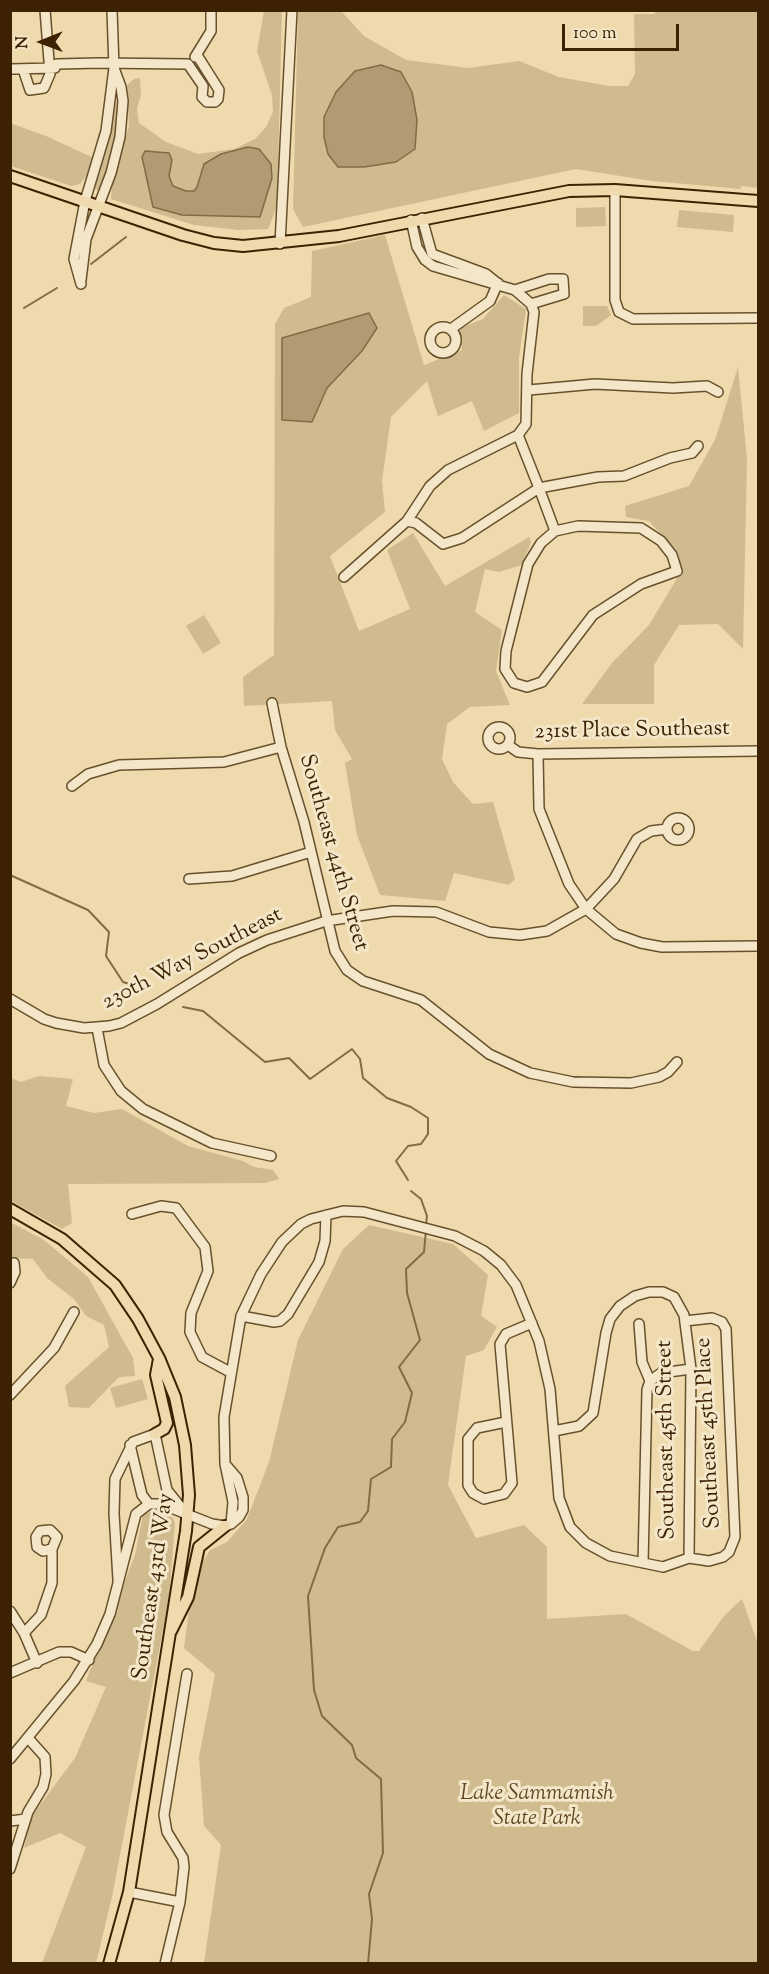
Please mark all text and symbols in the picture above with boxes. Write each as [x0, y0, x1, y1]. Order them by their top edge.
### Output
north arrow [12, 12, 72, 72]
scale bar [565, 12, 682, 50]
text: 100 m [573, 21, 617, 47]
text: N [12, 36, 35, 49]
street label: 231st Place Southeast [534, 717, 730, 747]
street label: Southeast 44th Street [291, 752, 373, 954]
street label: 230th Way Southeast [98, 903, 288, 1017]
street label: Southeast 45th Place [692, 1337, 728, 1529]
street label: Southeast 45th Street [653, 1340, 683, 1540]
street label: Southeast 43rd Way [129, 1492, 181, 1682]
park label: Lake Sammamish State Park [460, 1782, 614, 1834]

